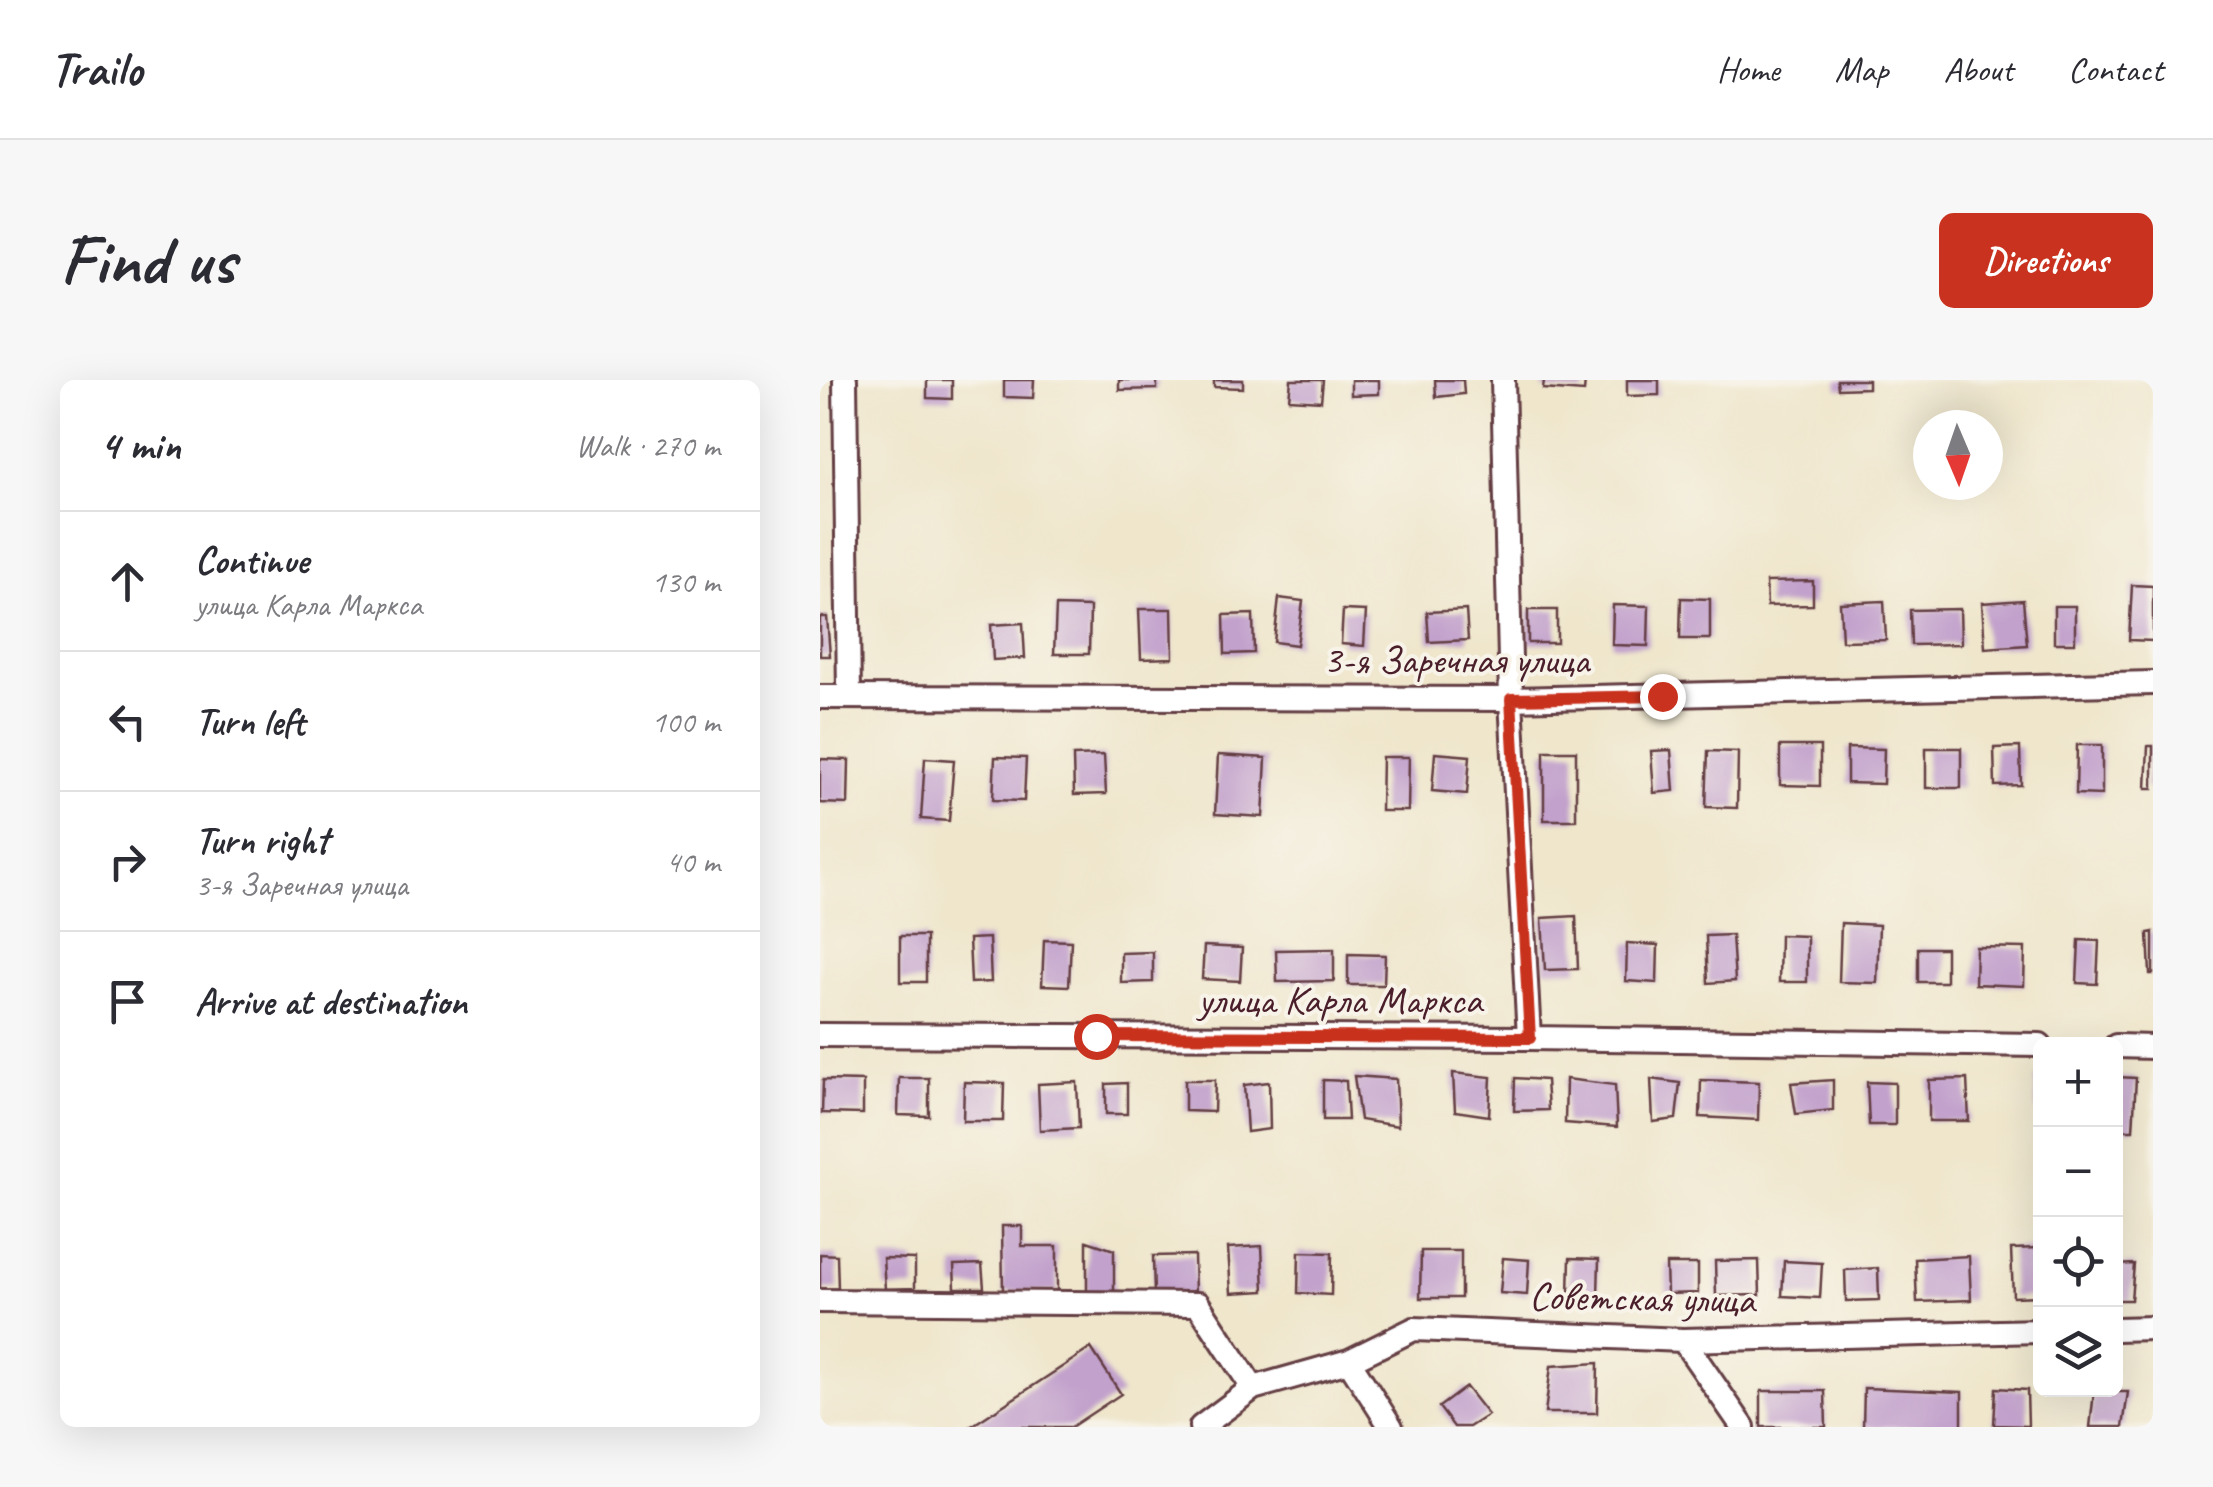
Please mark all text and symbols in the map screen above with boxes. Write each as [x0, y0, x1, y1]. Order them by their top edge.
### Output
text: Trailo [50, 39, 142, 99]
text: Home [1717, 47, 1780, 92]
text: Map [1835, 47, 1888, 92]
text: About [1943, 47, 2013, 92]
text: Contact [2068, 47, 2163, 92]
button: Directions [1939, 213, 2153, 308]
text: Find us [60, 216, 235, 304]
north arrow [1913, 410, 2003, 500]
text: 4 min [100, 419, 180, 472]
text: Walk · 270 m [576, 425, 720, 466]
text: Continue [195, 537, 309, 584]
icon: ahead [100, 554, 155, 609]
text: 130 m [651, 561, 720, 602]
text: улица Карла Маркса [195, 584, 422, 625]
street label: 3-я Заречная улица [1323, 635, 1592, 685]
route end [1640, 674, 1686, 720]
icon: left [100, 694, 155, 749]
text: Turn left [195, 698, 305, 745]
text: 100 m [651, 701, 720, 742]
text: Turn right [195, 817, 329, 864]
icon: right [100, 834, 155, 889]
text: 40 m [666, 841, 720, 882]
text: 3-я Заречная улица [195, 864, 408, 905]
icon: arrive [100, 974, 155, 1029]
street label: улица Карла Маркса [1196, 975, 1484, 1025]
text: Arrive at destination [195, 978, 467, 1025]
route start [1074, 1014, 1120, 1060]
map controls [2033, 1037, 2123, 1397]
button: + [2033, 1037, 2123, 1127]
button: − [2033, 1127, 2123, 1217]
button: locate [2033, 1217, 2123, 1307]
street label: Советская улица [1529, 1271, 1758, 1325]
button: layers [2033, 1307, 2123, 1397]

